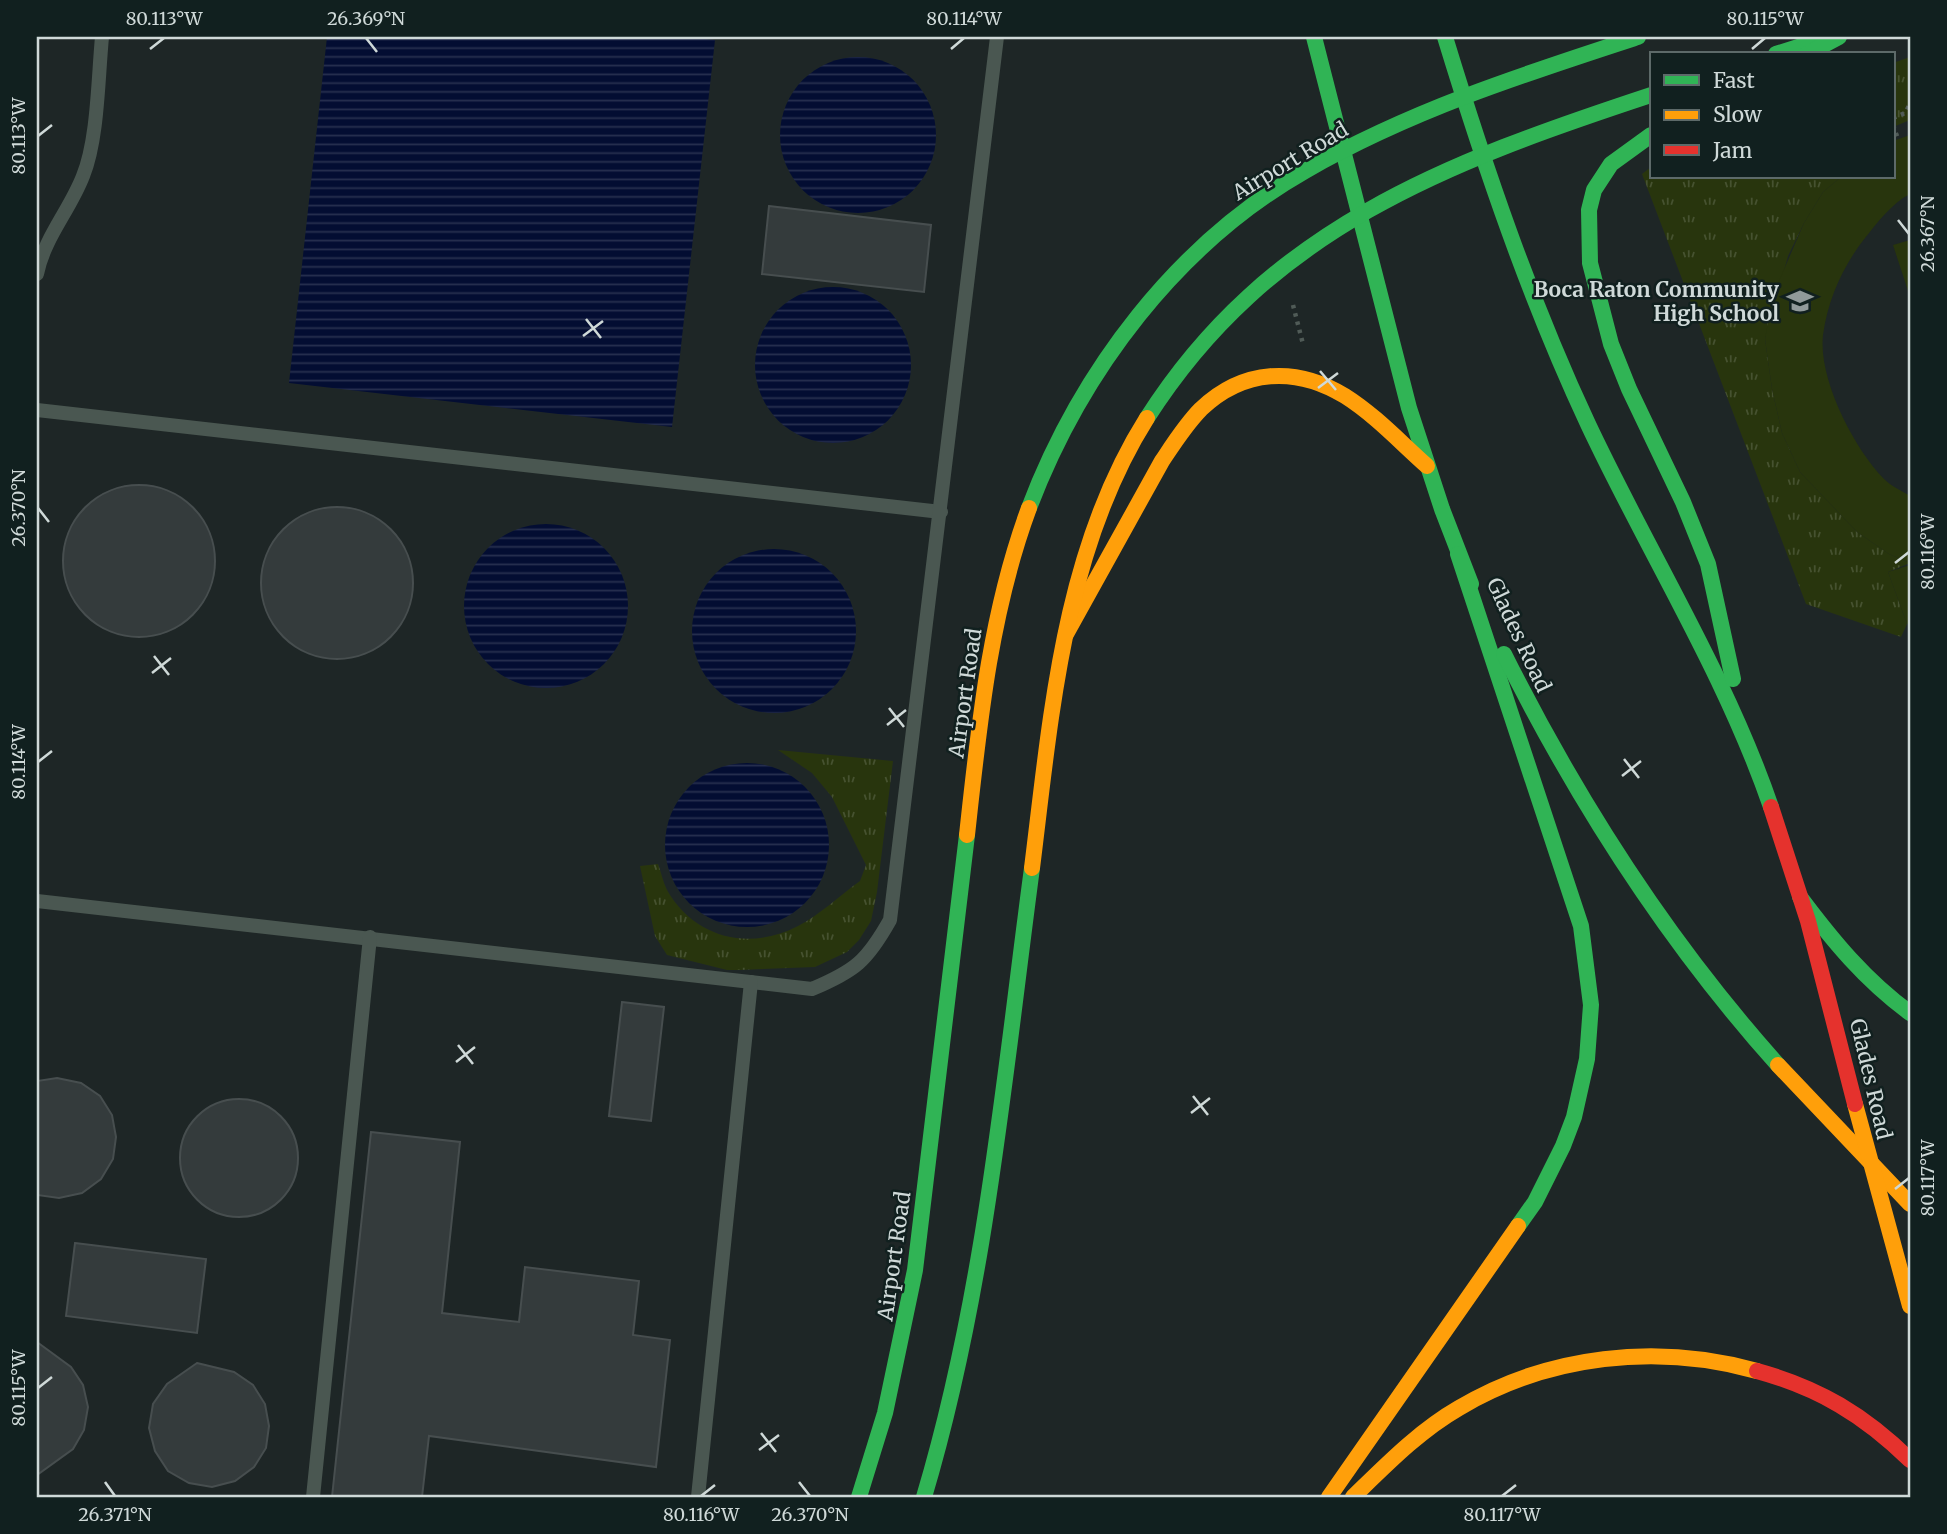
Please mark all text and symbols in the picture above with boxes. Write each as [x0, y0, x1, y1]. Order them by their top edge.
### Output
text: 80.113°W [126, 7, 203, 30]
text: 26.369°N [327, 7, 405, 30]
text: 80.114°W [926, 7, 1003, 30]
text: 80.115°W [1727, 7, 1804, 30]
legend [1650, 52, 1895, 178]
text: Fast [1713, 67, 1755, 94]
text: 80.113°W [7, 97, 30, 174]
text: Slow [1713, 101, 1762, 128]
street label: Airport Road [1226, 116, 1353, 207]
text: Jam [1712, 137, 1752, 164]
text: 26.367°N [1916, 196, 1939, 272]
place label: Boca Raton Community High School [1533, 276, 1780, 327]
school or university icon: Boca Raton Community High School [1785, 286, 1815, 316]
text: 26.370°N [7, 469, 30, 547]
text: 80.116°W [1916, 513, 1939, 590]
street label: Glades Road [1481, 573, 1557, 697]
street label: Airport Road [942, 626, 987, 760]
text: 80.114°W [7, 723, 30, 800]
street label: Glades Road [1844, 1016, 1898, 1142]
text: 80.117°W [1916, 1139, 1939, 1216]
street label: Airport Road [871, 1189, 916, 1323]
text: 80.115°W [7, 1349, 30, 1426]
text: 26.371°N [78, 1503, 152, 1526]
text: 80.116°W [663, 1503, 740, 1526]
text: 26.370°N [771, 1503, 849, 1526]
text: 80.117°W [1464, 1503, 1541, 1526]

